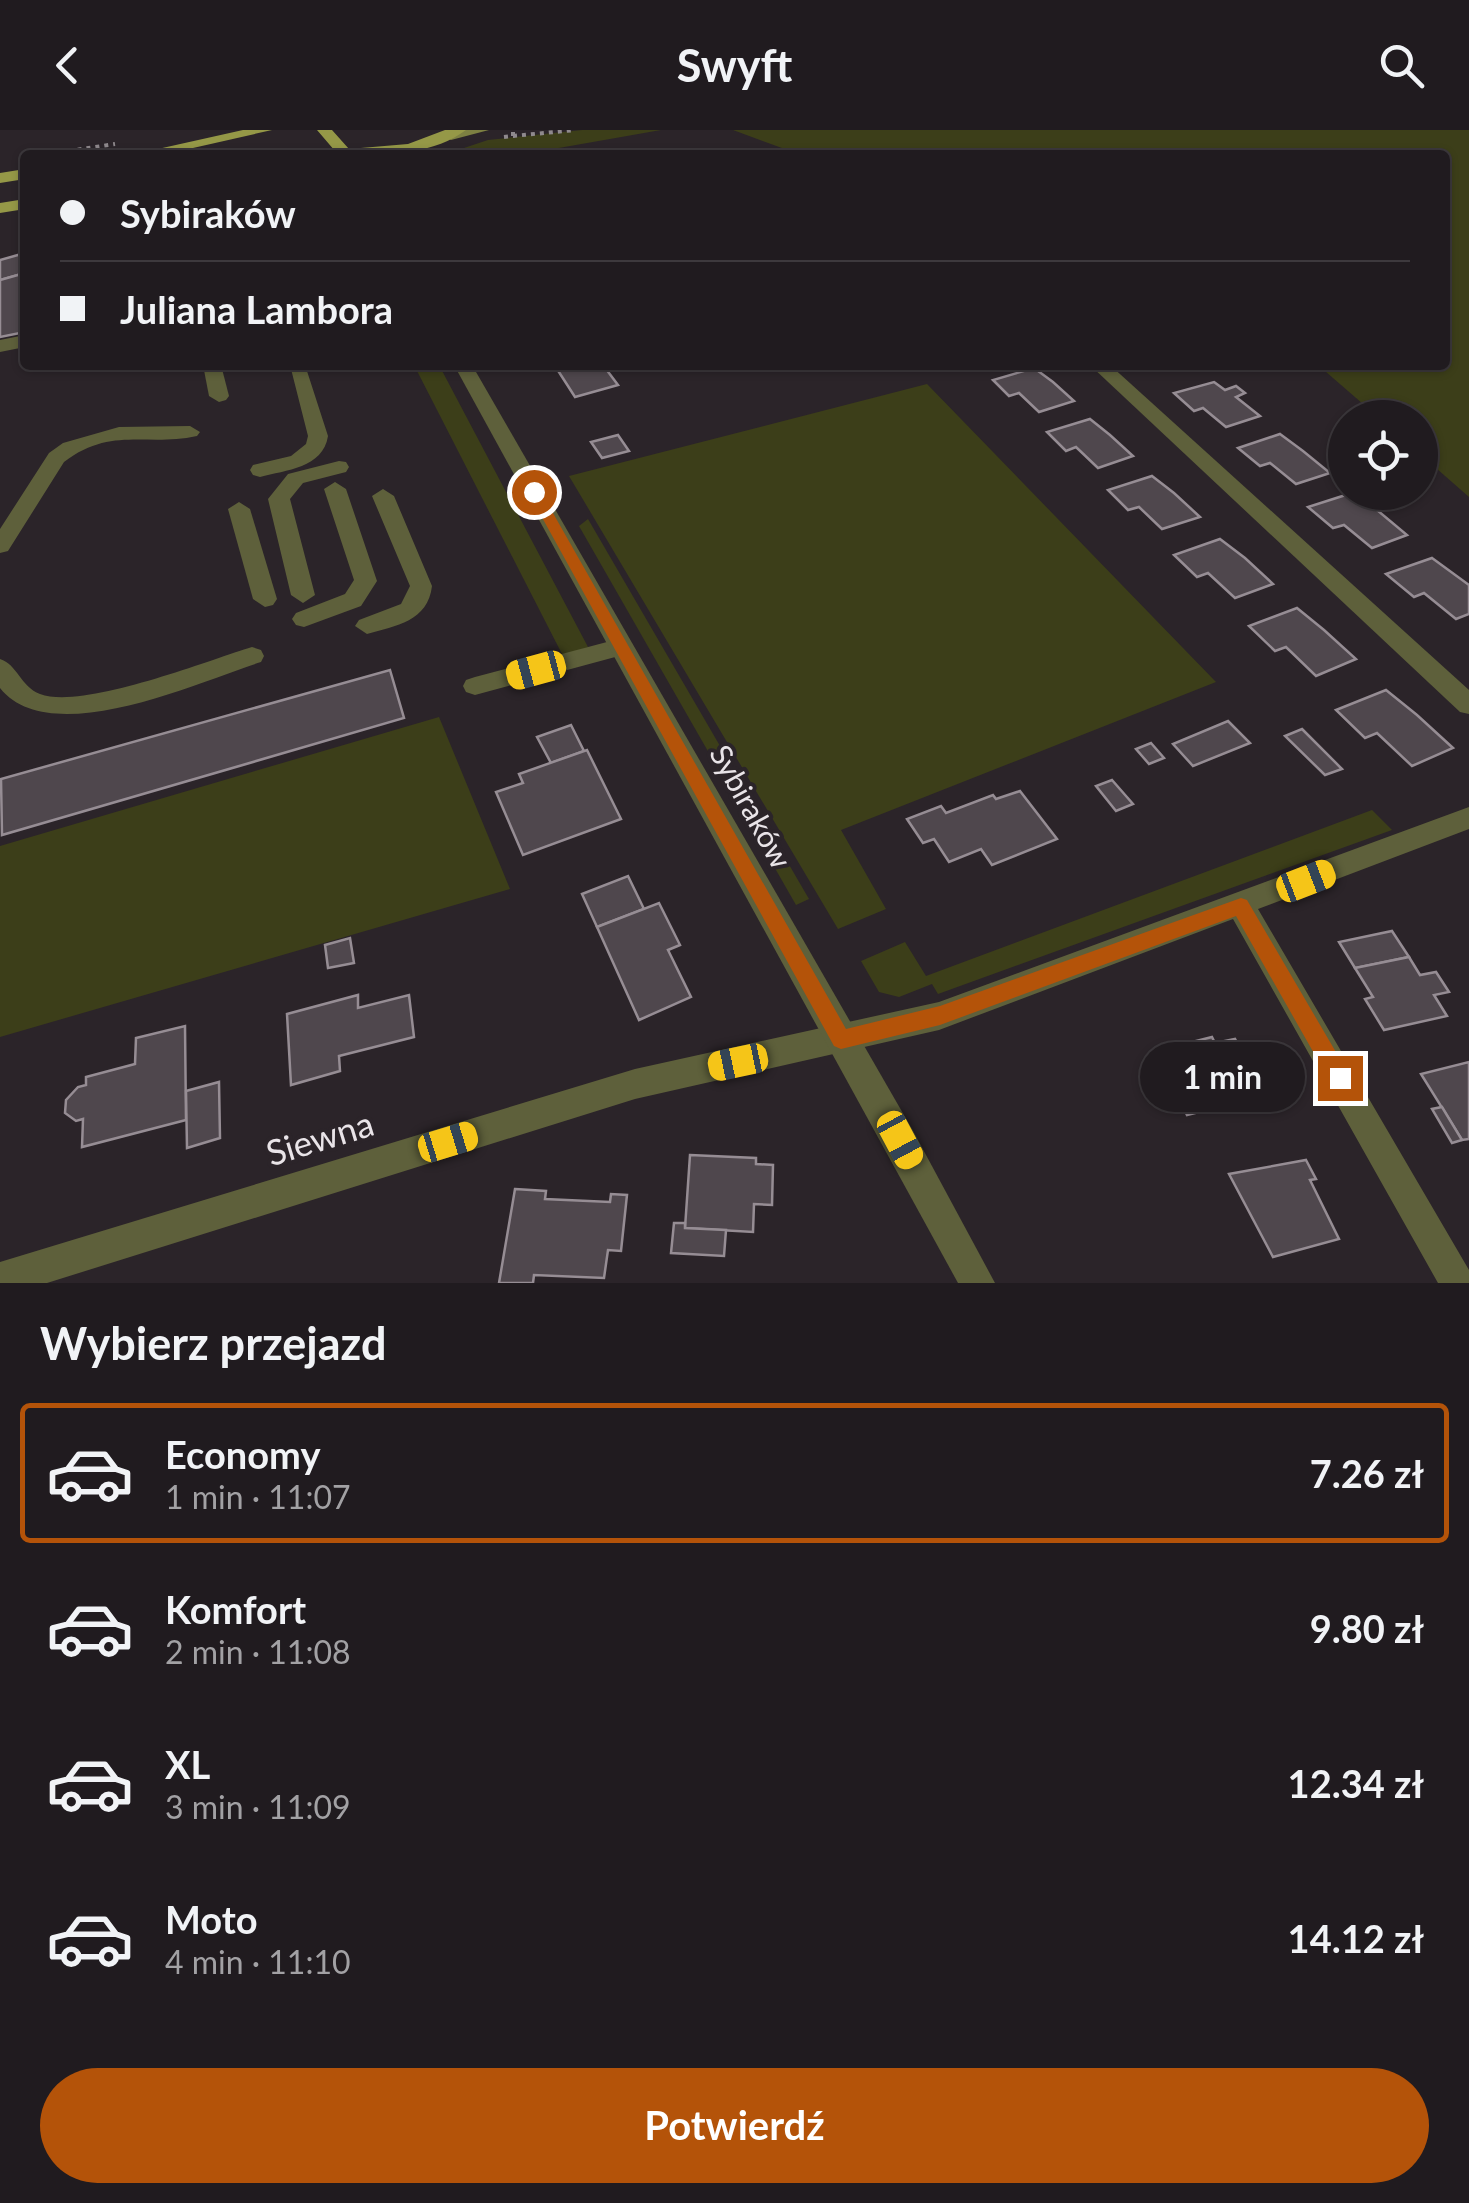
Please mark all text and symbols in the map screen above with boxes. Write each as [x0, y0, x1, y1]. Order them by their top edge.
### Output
icon: back [40, 38, 95, 93]
text: Swyft [677, 38, 792, 92]
icon: search [1374, 38, 1429, 93]
text: Sybiraków [120, 190, 296, 236]
text: Juliana Lambora [120, 286, 393, 332]
map controls [1328, 400, 1438, 510]
button: locate [1328, 400, 1438, 510]
route start [512, 470, 557, 515]
car [503, 648, 569, 692]
street label: Sybiraków [703, 738, 800, 874]
car [1273, 856, 1339, 906]
car [706, 1041, 770, 1083]
callout: 1 min [1140, 1043, 1305, 1113]
route end [1318, 1056, 1363, 1101]
text: 1 min [1183, 1057, 1262, 1096]
street label: Siewna [261, 1101, 378, 1173]
car [873, 1106, 927, 1174]
car [415, 1119, 481, 1165]
text: Wybierz przejazd [40, 1316, 386, 1370]
icon: car [45, 1428, 135, 1518]
text: Economy [165, 1431, 320, 1477]
text: 7.26 zł [1310, 1450, 1424, 1496]
text: 1 min · 11:07 [165, 1477, 351, 1516]
icon: car [45, 1583, 135, 1673]
text: Komfort [165, 1586, 306, 1632]
text: 9.80 zł [1310, 1605, 1424, 1651]
text: 2 min · 11:08 [165, 1632, 351, 1671]
icon: car [45, 1738, 135, 1828]
text: XL [165, 1741, 210, 1787]
text: 12.34 zł [1288, 1760, 1424, 1806]
text: 3 min · 11:09 [165, 1787, 351, 1826]
icon: car [45, 1893, 135, 1983]
text: Moto [165, 1896, 258, 1942]
text: 14.12 zł [1288, 1915, 1424, 1961]
text: 4 min · 11:10 [165, 1942, 351, 1981]
button: Potwierdź [40, 2068, 1429, 2183]

